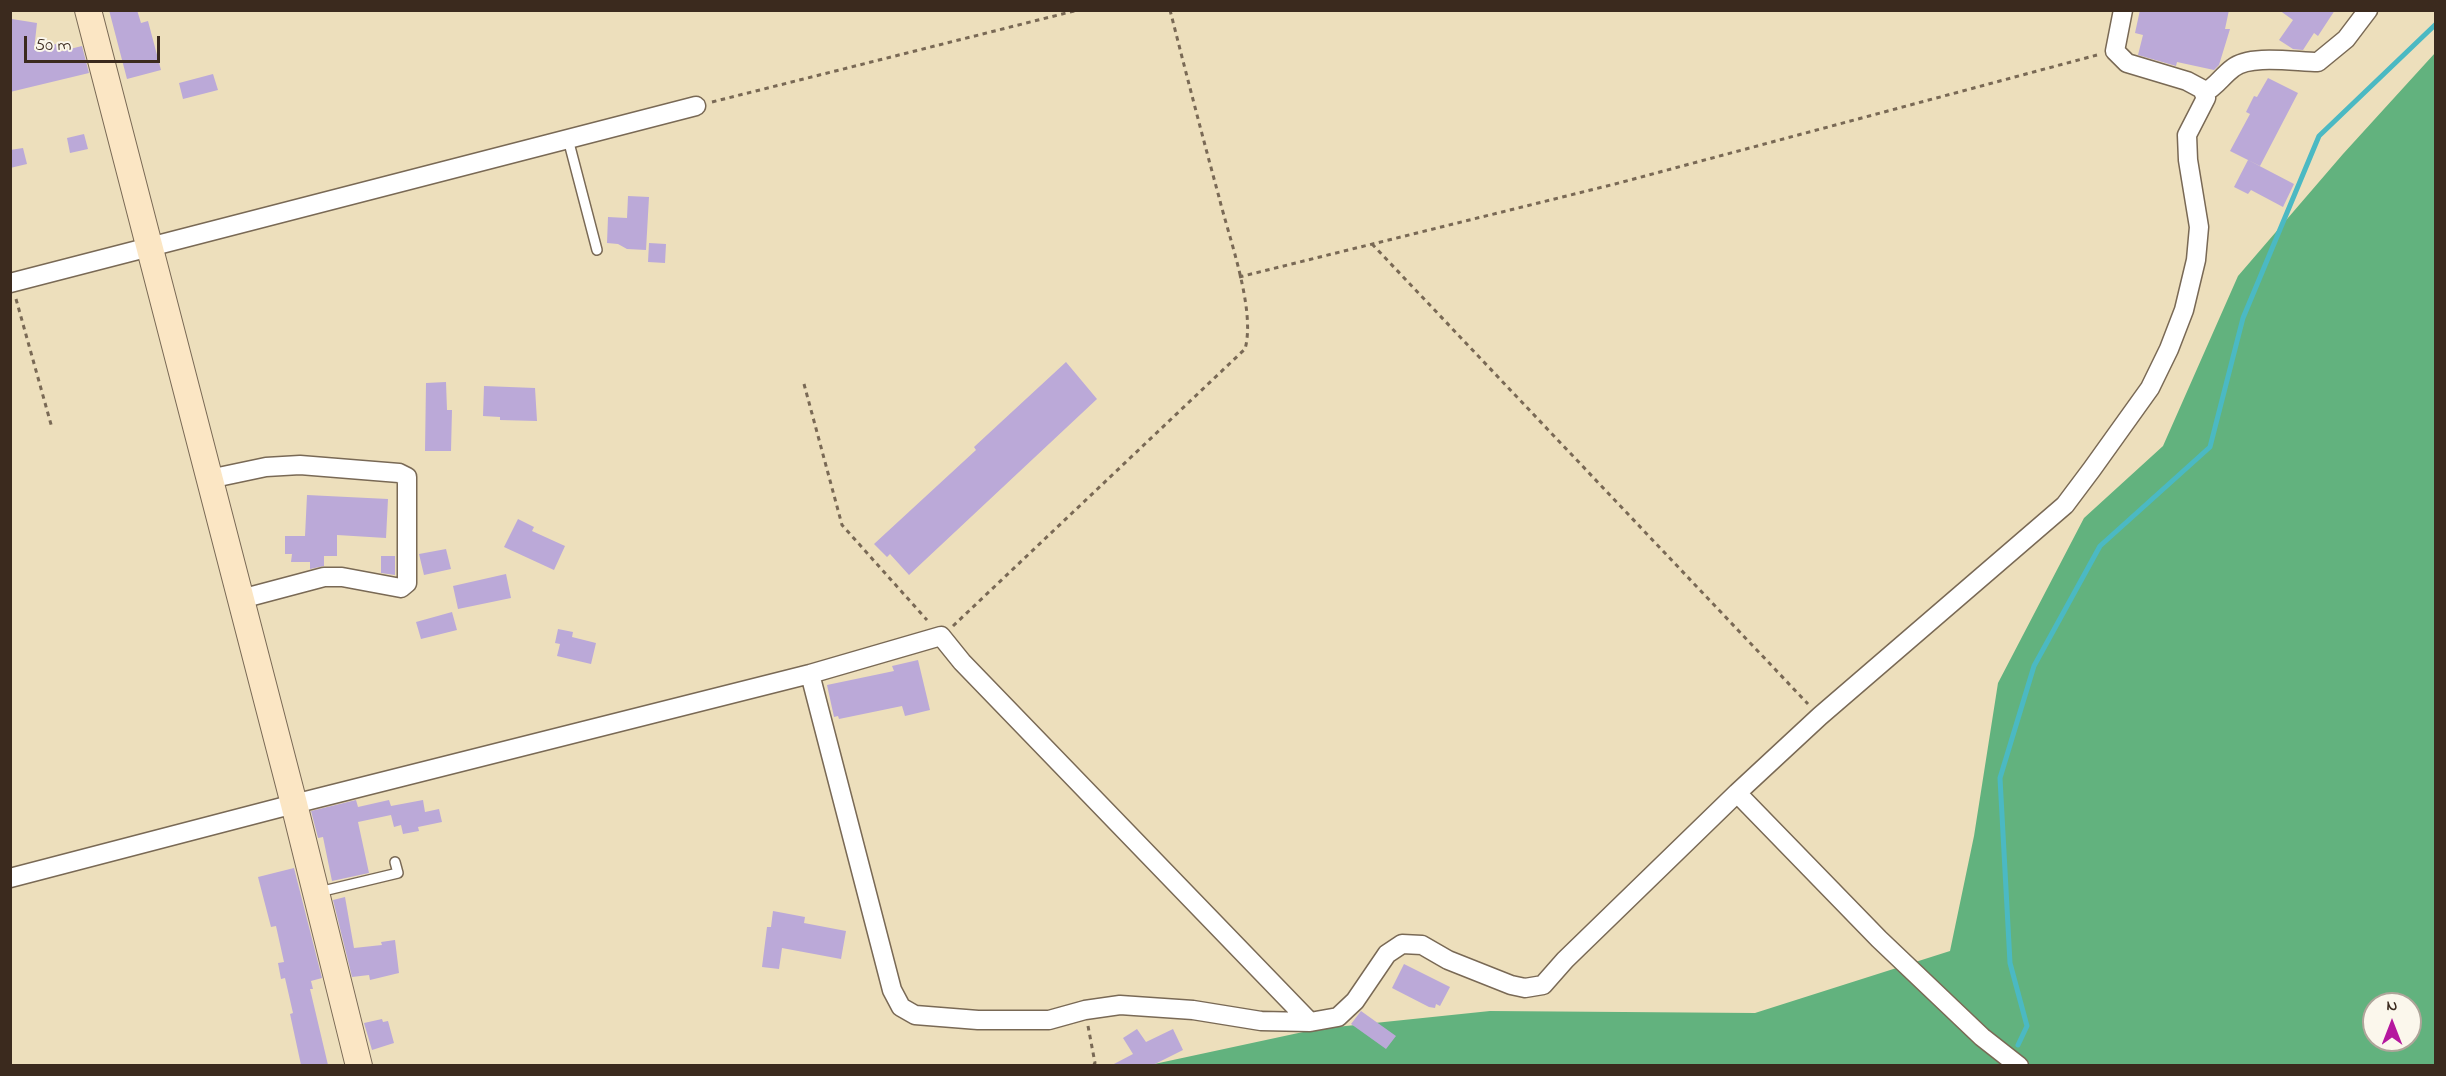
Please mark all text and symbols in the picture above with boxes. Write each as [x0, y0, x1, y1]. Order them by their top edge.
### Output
scale bar [27, 24, 164, 62]
text: 50 m [35, 33, 72, 59]
north arrow [2362, 992, 2422, 1052]
text: N [2387, 994, 2397, 1018]

